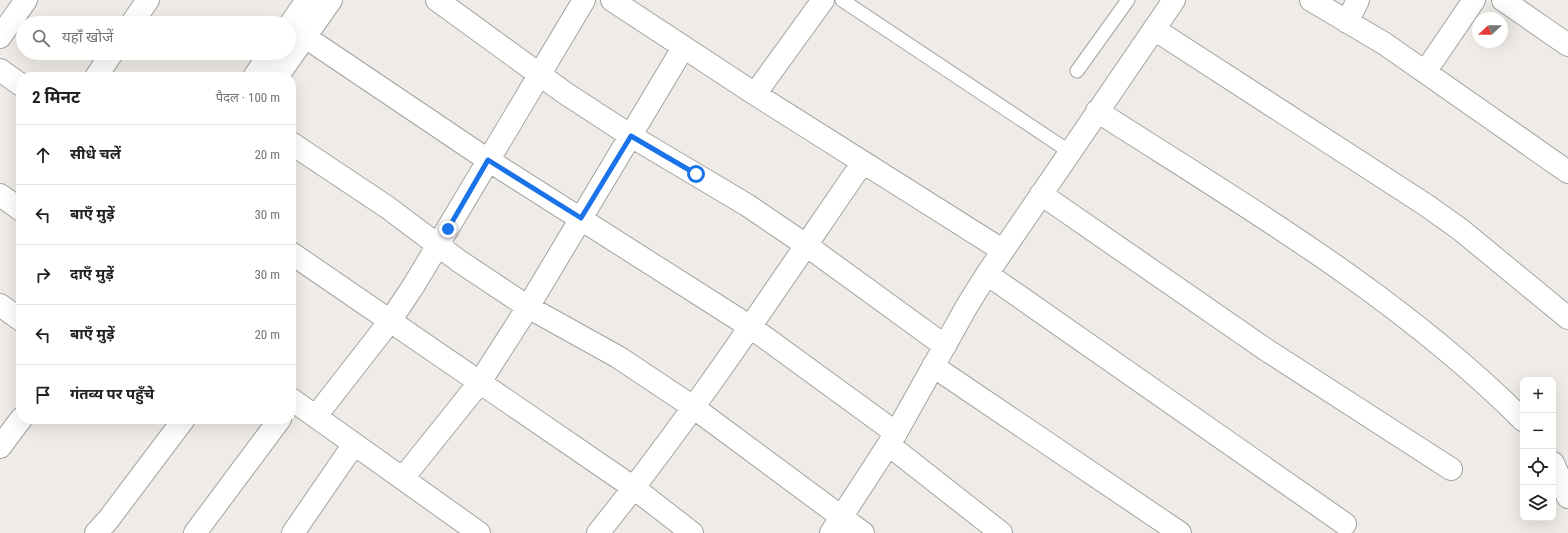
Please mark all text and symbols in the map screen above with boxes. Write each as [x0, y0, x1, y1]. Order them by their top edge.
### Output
north arrow [1472, 12, 1508, 48]
search box [16, 16, 296, 60]
icon: search [30, 27, 52, 49]
text: यहाँ खोजें [62, 28, 113, 46]
text: 2 मिनट [32, 87, 80, 107]
text: पैदल · 100 m [216, 90, 280, 105]
icon: ahead [32, 144, 54, 166]
text: सीधे चलें [70, 145, 121, 163]
text: 20 m [254, 147, 280, 162]
route start [687, 165, 705, 183]
icon: left [32, 204, 54, 226]
text: बाएँ मुड़ें [70, 205, 115, 223]
text: 30 m [254, 207, 280, 222]
route end [439, 220, 457, 238]
icon: right [32, 264, 54, 286]
text: दाएँ मुड़ें [70, 265, 114, 283]
text: 30 m [254, 267, 280, 282]
icon: left [32, 324, 54, 346]
text: बाएँ मुड़ें [70, 325, 115, 343]
text: 20 m [254, 327, 280, 342]
map controls [1520, 377, 1556, 521]
button: + [1520, 377, 1556, 413]
icon: arrive [32, 384, 54, 406]
text: गंतव्य पर पहुँचे [70, 385, 154, 403]
button: − [1520, 413, 1556, 449]
button: locate [1520, 449, 1556, 485]
button: layers [1520, 485, 1556, 521]

